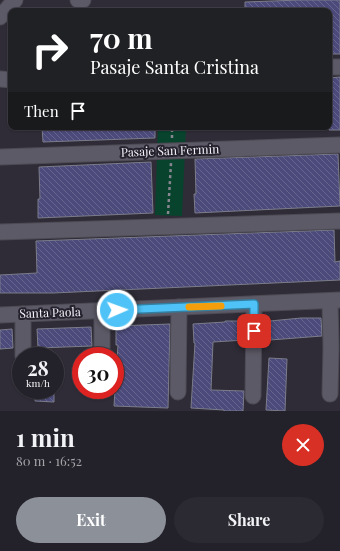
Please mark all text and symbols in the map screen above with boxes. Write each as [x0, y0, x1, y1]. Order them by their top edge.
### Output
text: 70 m [90, 19, 153, 56]
icon: right [24, 24, 76, 76]
text: Pasaje Santa Cristina [90, 55, 259, 79]
icon: arrive [67, 100, 89, 122]
text: Then [24, 101, 59, 121]
street label: Pasaje San Fermin [121, 140, 219, 160]
position arrow [96, 289, 138, 331]
street label: Santa Paola [19, 303, 81, 321]
pin [237, 314, 271, 348]
icon: arrive [243, 320, 265, 342]
speed limit sign: 30 [72, 347, 124, 399]
text: 28 [27, 354, 49, 381]
text: km/h [26, 376, 50, 390]
text: 1 min [16, 421, 75, 453]
button: close [282, 424, 324, 466]
text: 80 m · 16:52 [16, 452, 82, 469]
button: Exit [16, 497, 166, 543]
button: Share [174, 497, 324, 543]

